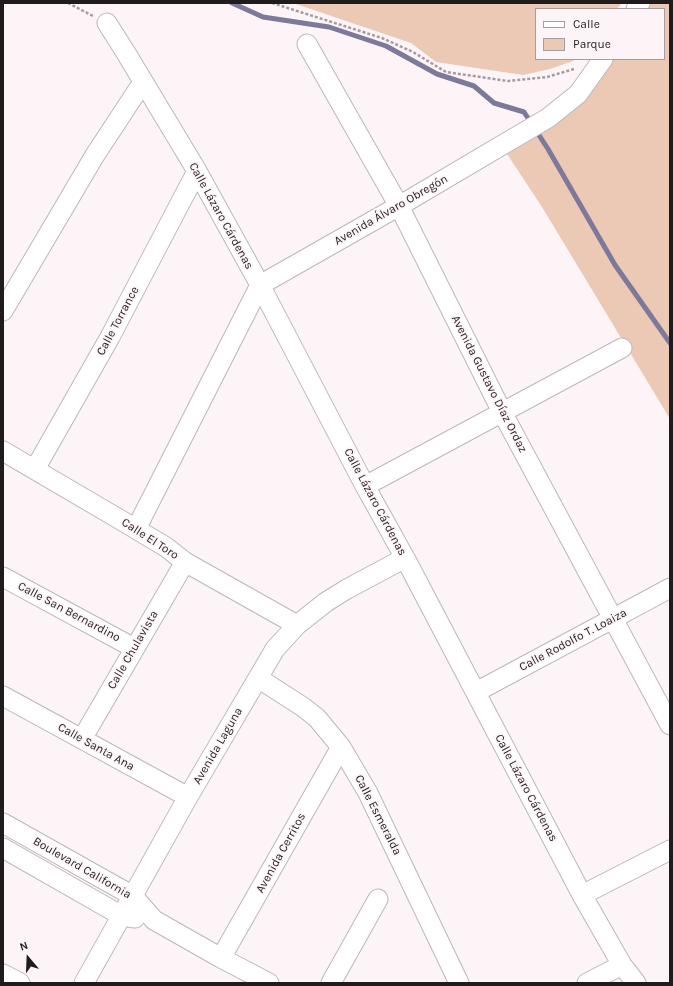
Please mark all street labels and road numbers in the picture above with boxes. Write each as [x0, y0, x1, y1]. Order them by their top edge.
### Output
street label: Calle Lázaro Cárdenas [186, 160, 256, 272]
street label: Avenida Álvaro Obregón [332, 172, 450, 248]
street label: Calle Torrance [94, 284, 142, 358]
street label: Avenida Gustavo Díaz Ordaz [448, 313, 530, 455]
street label: Calle Lázaro Cárdenas [341, 446, 409, 558]
street label: Calle El Toro [119, 515, 181, 563]
street label: Calle San Bernardino [15, 579, 123, 645]
street label: Calle Rodolfo T. Loaiza [517, 606, 629, 674]
street label: Calle Chulavista [105, 608, 161, 692]
street label: Avenida Laguna [190, 705, 246, 787]
street label: Calle Santa Ana [55, 720, 137, 774]
street label: Calle Lázaro Cárdenas [492, 732, 560, 844]
street label: Calle Esmeralda [352, 772, 404, 858]
street label: Avenida Cerritos [253, 810, 309, 896]
street label: Boulevard California [30, 834, 134, 902]

